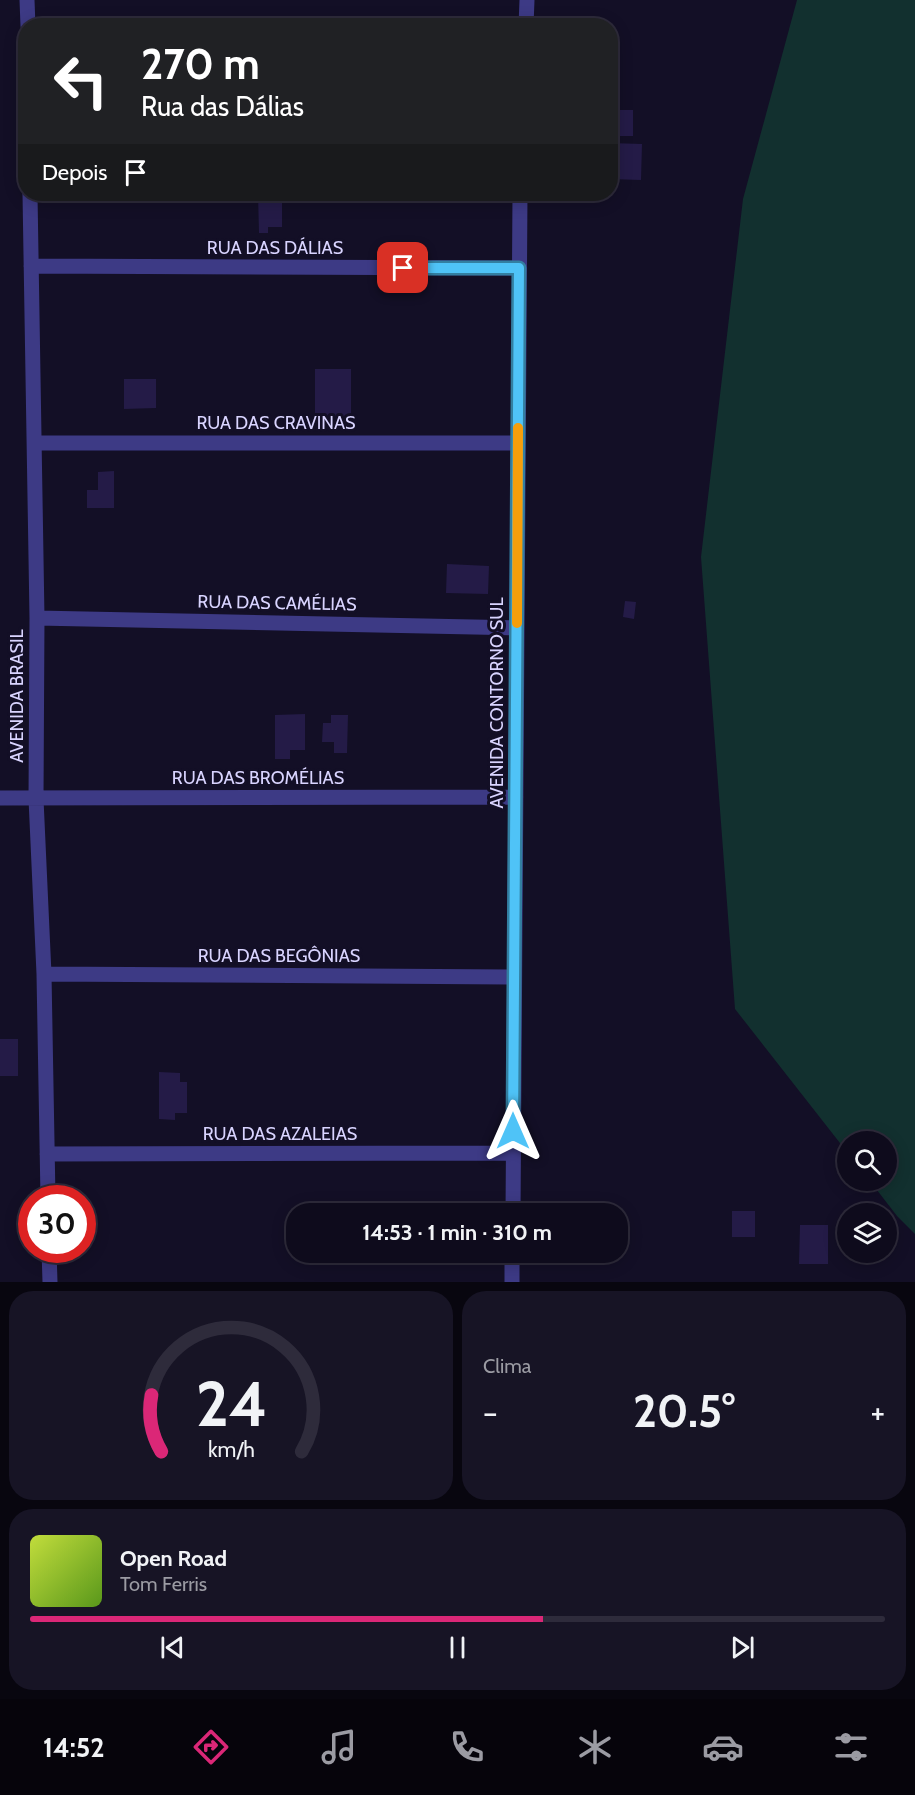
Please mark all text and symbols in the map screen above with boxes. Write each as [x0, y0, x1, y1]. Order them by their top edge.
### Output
text: 270 m [141, 38, 260, 90]
icon: left [42, 42, 120, 120]
text: Rua das Dálias [141, 90, 304, 123]
icon: arrive [119, 156, 152, 189]
text: Depois [42, 159, 107, 186]
street label: RUA DAS DÁLIAS [207, 237, 343, 259]
pin [377, 242, 428, 293]
icon: arrive [386, 251, 419, 284]
street label: RUA DAS CRAVINAS [196, 412, 356, 434]
street label: RUA DAS CAMÉLIAS [197, 591, 357, 615]
street label: AVENIDA CONTORNO SUL [486, 598, 508, 808]
street label: AVENIDA BRASIL [6, 629, 28, 763]
street label: RUA DAS BROMÉLIAS [172, 767, 344, 789]
street label: RUA DAS BEGÔNIAS [198, 945, 360, 967]
position arrow [481, 1099, 545, 1163]
street label: RUA DAS AZALEIAS [203, 1123, 357, 1145]
map controls [837, 1131, 897, 1263]
button: search [837, 1131, 897, 1191]
speed limit sign: 30 [18, 1185, 96, 1263]
button: layers [837, 1203, 897, 1263]
text: 14:53 · 1 min · 310 m [362, 1219, 552, 1246]
text: Clima [483, 1354, 531, 1378]
text: 24 [195, 1366, 267, 1442]
text: 20.5° [633, 1384, 735, 1438]
text: − [483, 1392, 498, 1432]
text: + [870, 1392, 885, 1432]
text: km/h [208, 1437, 254, 1463]
text: Open Road [120, 1545, 227, 1572]
text: Tom Ferris [120, 1572, 207, 1596]
icon: previous [156, 1631, 189, 1664]
icon: pause [441, 1631, 474, 1664]
icon: next [726, 1631, 759, 1664]
icon: directions [190, 1726, 232, 1768]
icon: music [318, 1726, 360, 1768]
icon: phone [446, 1726, 488, 1768]
icon: climate [574, 1726, 616, 1768]
icon: car [702, 1726, 744, 1768]
icon: filters [830, 1726, 872, 1768]
text: 14:52 [43, 1731, 104, 1764]

